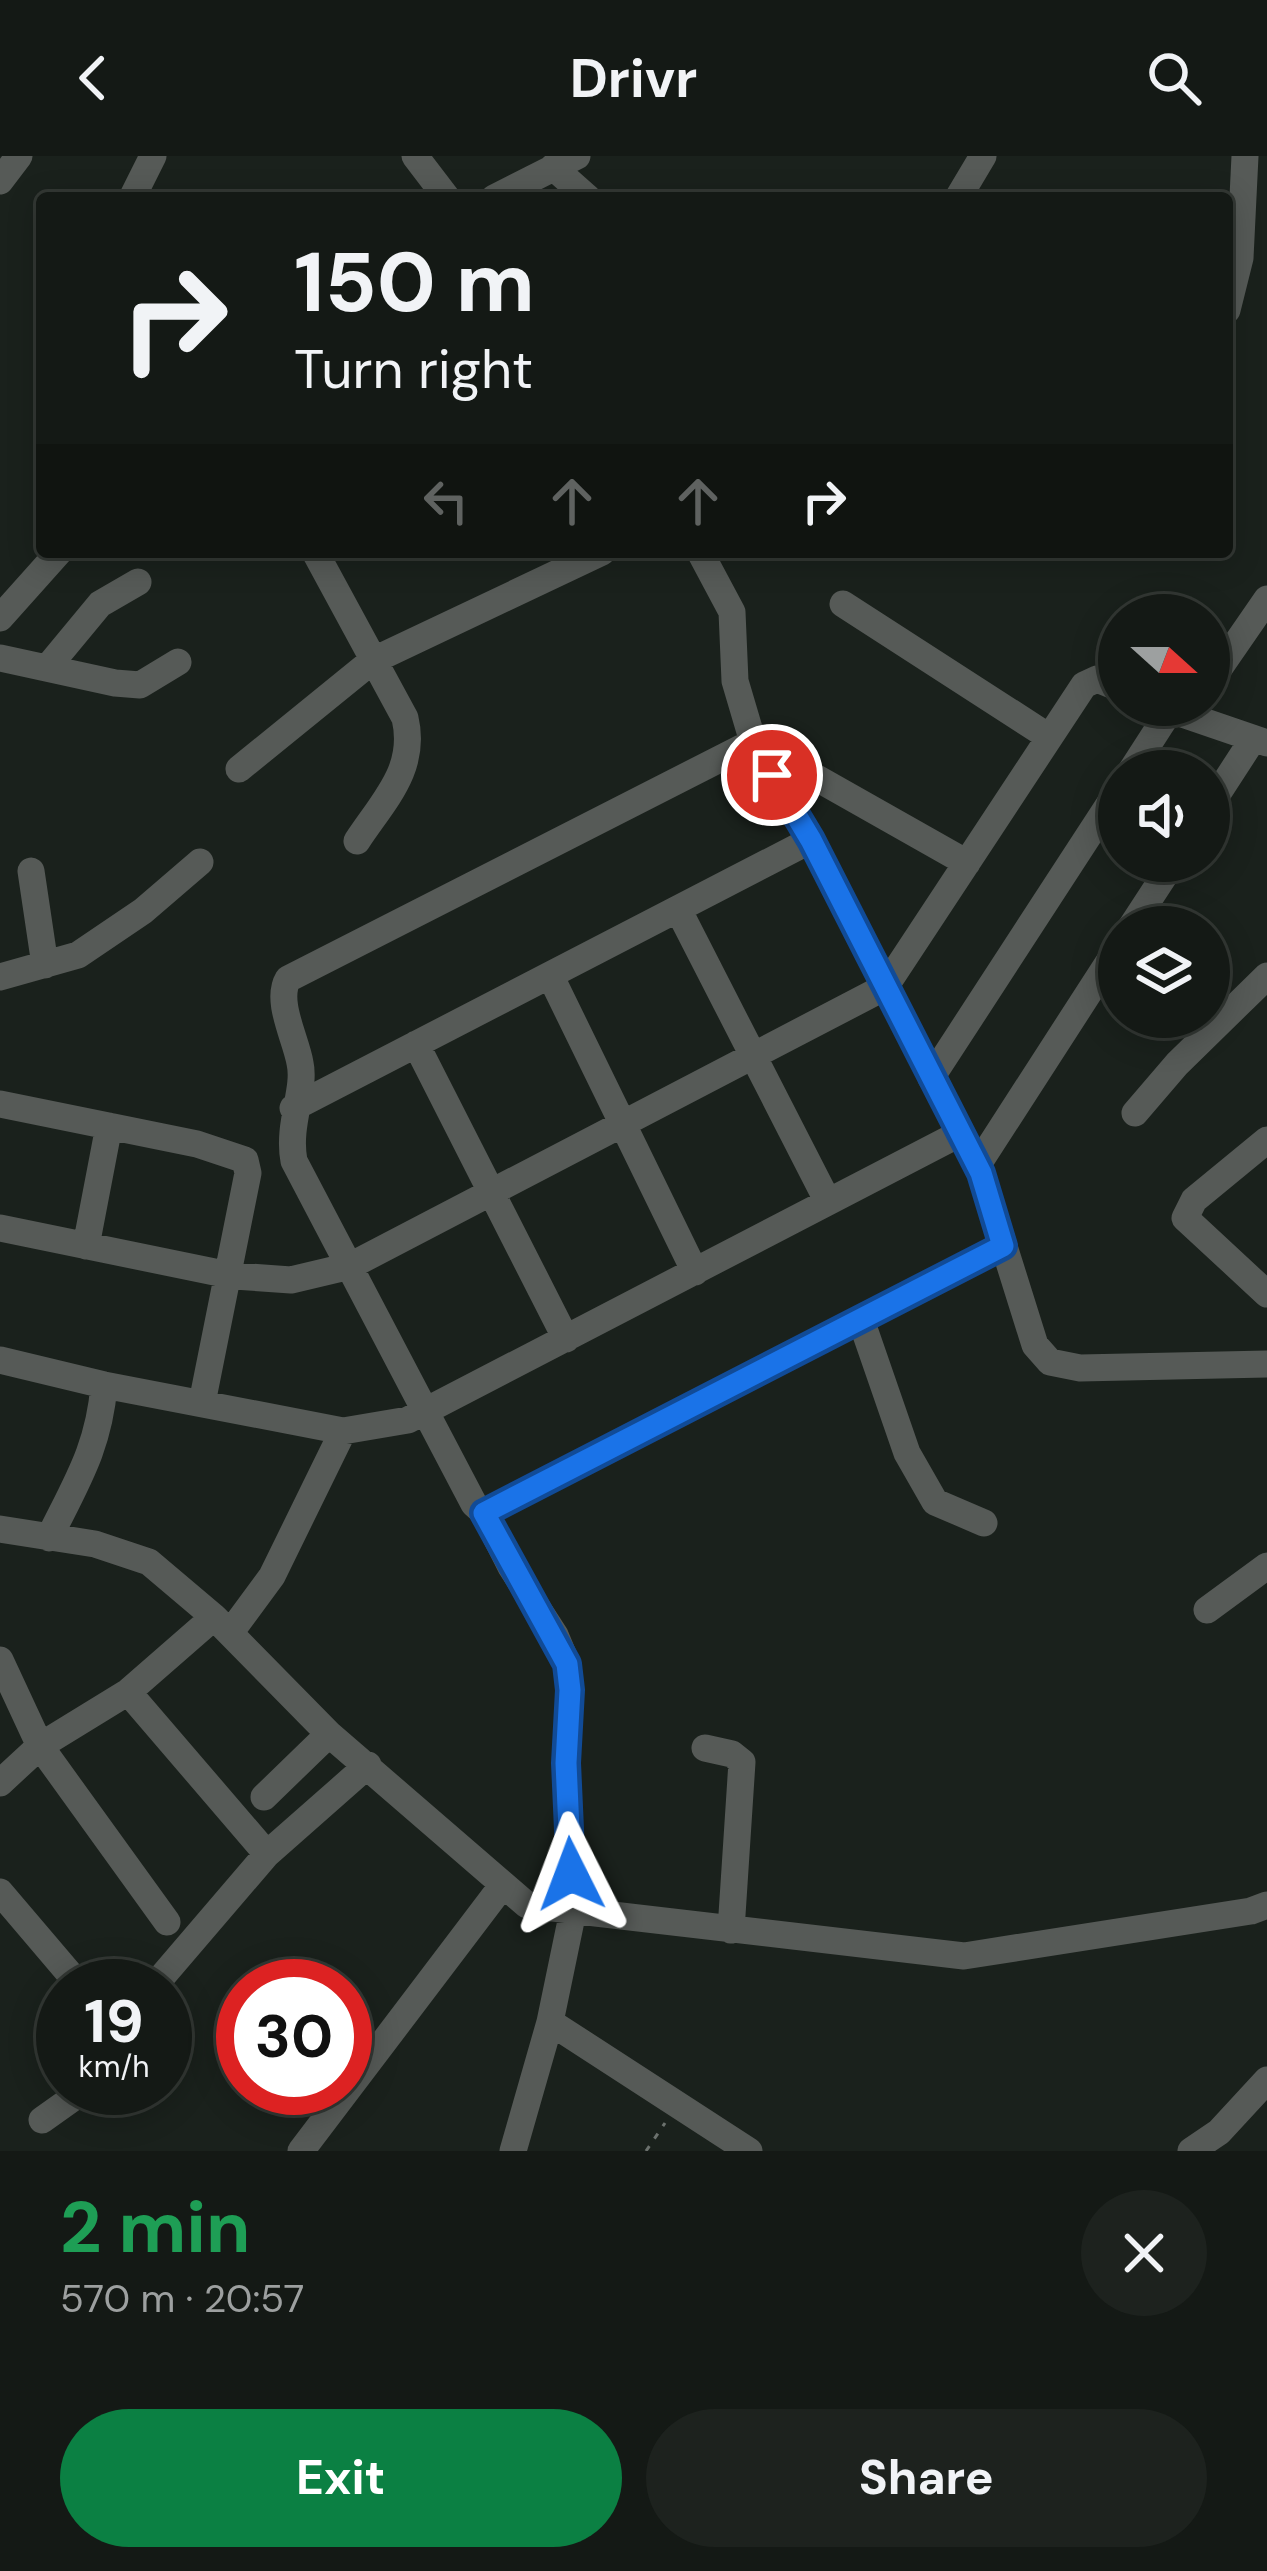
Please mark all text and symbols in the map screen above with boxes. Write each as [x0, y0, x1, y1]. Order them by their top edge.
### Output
text: Drivr [570, 43, 697, 114]
icon: back [60, 45, 126, 111]
icon: search [1141, 45, 1207, 111]
text: 150 m [294, 228, 535, 337]
icon: right [96, 240, 252, 396]
text: Turn right [294, 334, 533, 405]
icon: left [413, 468, 479, 534]
icon: ahead [539, 468, 605, 534]
icon: ahead [665, 468, 731, 534]
icon: right [791, 468, 857, 534]
north arrow [1098, 594, 1230, 726]
map controls [1098, 594, 1230, 1038]
pin [721, 724, 823, 826]
icon: arrive [739, 742, 805, 808]
button: sound [1098, 750, 1230, 882]
button: layers [1098, 906, 1230, 1038]
position arrow [508, 1811, 634, 1937]
speed limit sign: 30 [216, 1959, 372, 2115]
text: 19 [84, 1982, 144, 2061]
text: km/h [79, 2047, 149, 2086]
text: 2 min [60, 2181, 250, 2274]
button: close [1081, 2190, 1207, 2316]
text: 570 m · 20:57 [60, 2273, 304, 2324]
button: Exit [60, 2409, 622, 2547]
button: Share [646, 2409, 1207, 2547]

